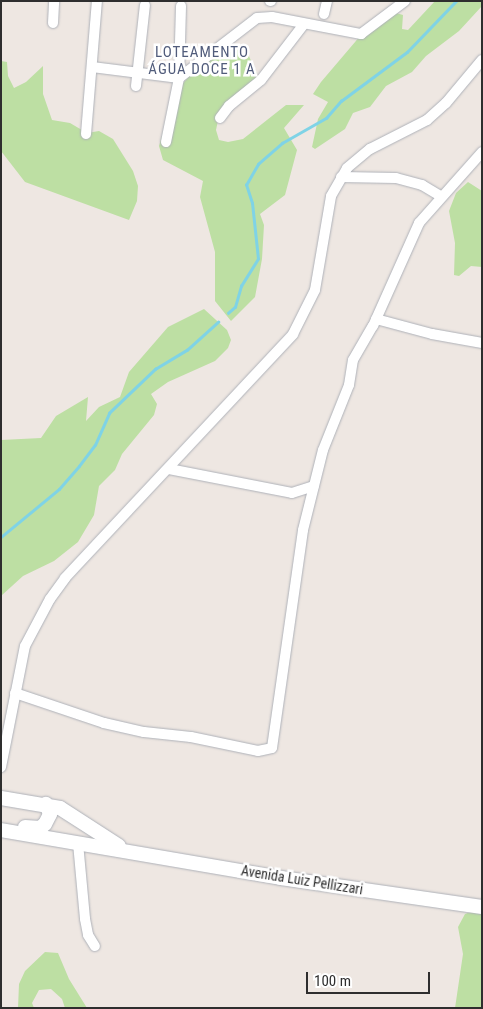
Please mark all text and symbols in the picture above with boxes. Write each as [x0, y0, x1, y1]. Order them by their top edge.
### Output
district label: LOTEAMENTO ÁGUA DOCE 1 A [147, 43, 257, 78]
street label: Avenida Luiz Pellizzari [240, 862, 364, 898]
scale bar [308, 962, 432, 994]
text: 100 m [314, 972, 351, 990]

